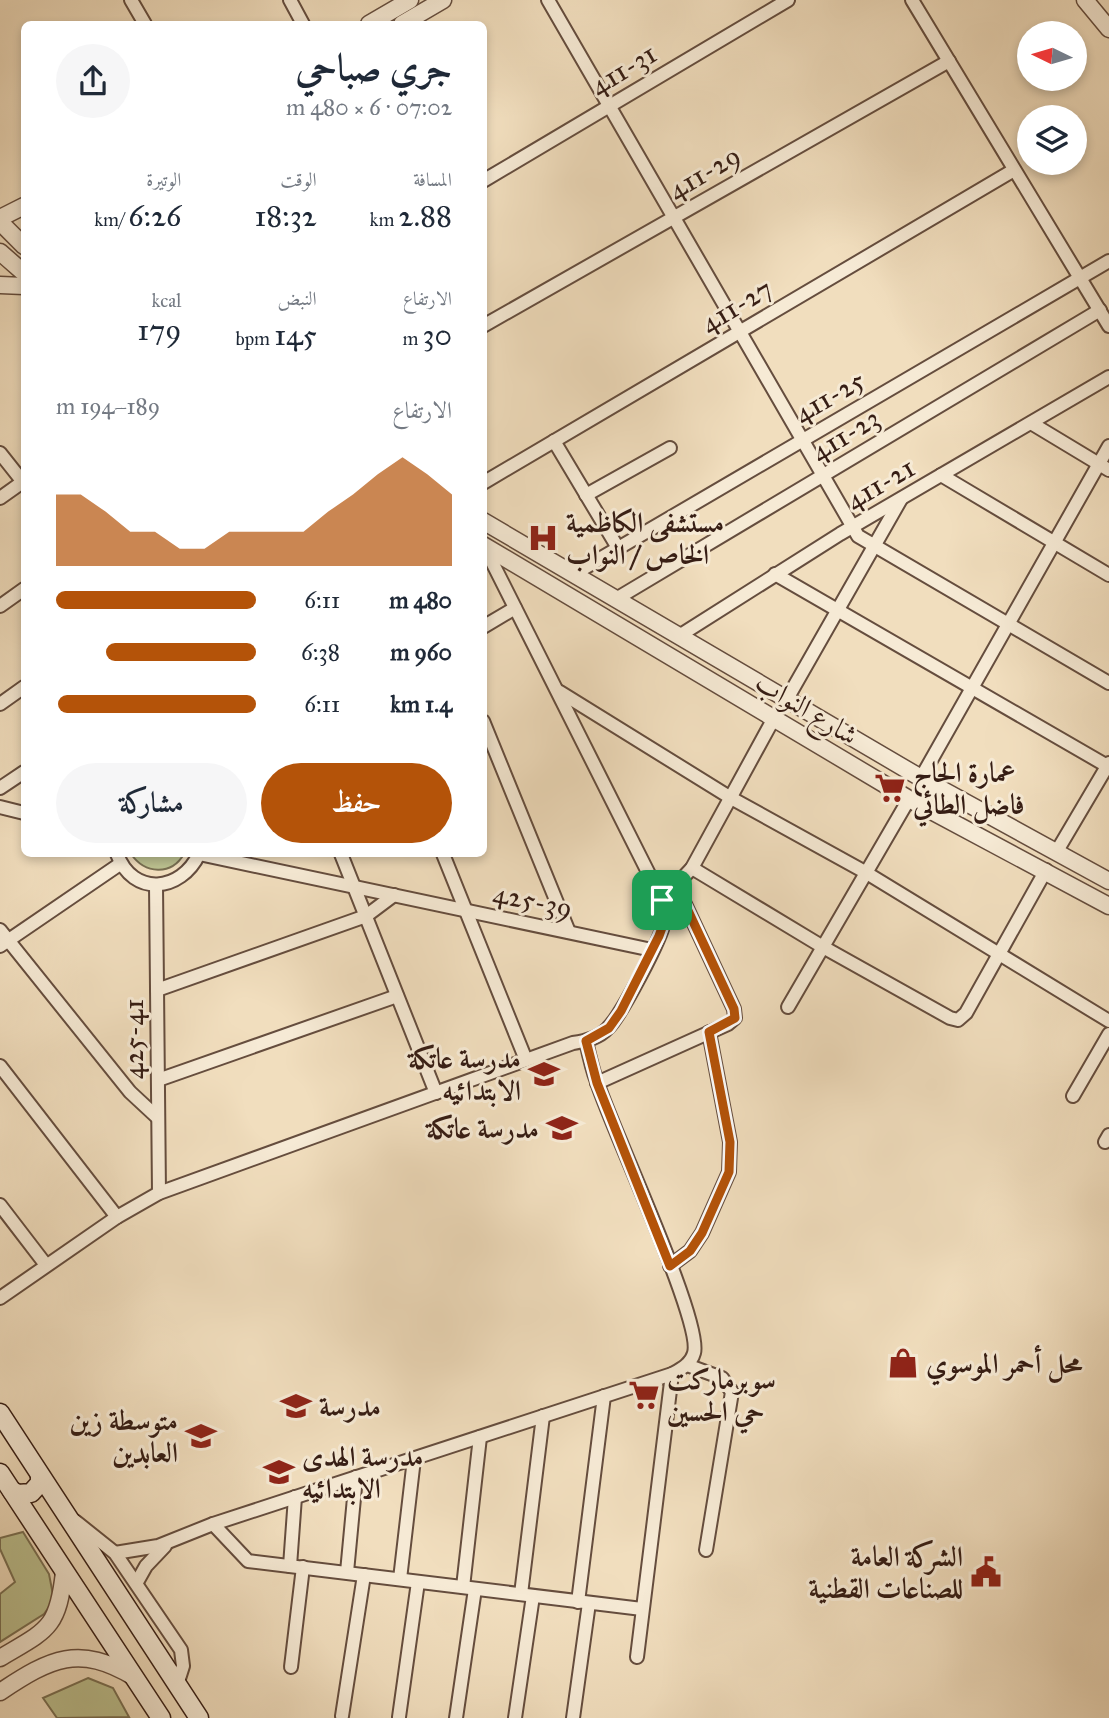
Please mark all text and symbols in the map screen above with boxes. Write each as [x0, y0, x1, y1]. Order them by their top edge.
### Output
north arrow [1017, 21, 1087, 91]
map controls [1017, 21, 1087, 175]
street label: 411-31 [584, 36, 663, 103]
button: share [56, 44, 130, 118]
text: جري صباحي [295, 44, 452, 90]
text: 07:02 · 6 × 480 m [286, 93, 452, 121]
button: layers [1017, 105, 1087, 175]
street label: 411-29 [662, 138, 747, 207]
text: الوتيرة [146, 168, 181, 191]
text: الوقت [280, 168, 317, 191]
text: المسافة [413, 168, 452, 191]
text: 6:26 [128, 198, 181, 234]
text: 18:32 [255, 198, 317, 234]
text: 2.88 [398, 198, 452, 234]
text: /km [94, 208, 128, 231]
text: km [370, 208, 398, 231]
street label: 411-27 [694, 271, 778, 340]
text: النبض [278, 287, 317, 310]
text: الارتفاع [403, 287, 452, 310]
text: kcal [151, 289, 181, 312]
text: 179 [137, 312, 181, 348]
text: 145 [274, 317, 317, 353]
text: 30 [423, 317, 452, 353]
text: bpm [235, 327, 274, 350]
text: m [402, 327, 423, 350]
street label: 411-25 [788, 362, 871, 431]
text: 189–194 m [56, 392, 160, 420]
text: الارتفاع [392, 396, 452, 424]
street label: 411-23 [804, 400, 886, 469]
street label: 411-21 [839, 450, 921, 517]
place label: مستشفى الكاظمية الخاص / النواب [566, 505, 724, 572]
hospital icon: مستشفى الكاظمية الخاص / النواب [526, 521, 560, 555]
text: 6:11 [304, 586, 340, 614]
text: 480 m [389, 586, 452, 614]
text: 6:38 [301, 638, 340, 666]
text: 960 m [390, 638, 452, 666]
street label: شارع النواب [746, 664, 865, 758]
text: 6:11 [304, 690, 340, 718]
text: 1.4 km [390, 690, 452, 718]
place label: عمارة الحاج فاضل الطائي [912, 755, 1025, 827]
button: مشاركة [56, 763, 247, 843]
button: حفظ [261, 763, 452, 843]
supermarket icon: عمارة الحاج فاضل الطائي [873, 771, 907, 805]
pin [632, 870, 692, 930]
street label: 425-39 [490, 875, 576, 926]
icon: arrive [643, 881, 681, 919]
street label: 425-41 [116, 999, 151, 1079]
place label: مدرسة عاتكة الابتدائيه [406, 1041, 521, 1108]
school or university icon: مدرسة عاتكة الابتدائيه [527, 1057, 561, 1091]
place label: مدرسة عاتكة [424, 1111, 539, 1146]
school or university icon: مدرسة عاتكة [545, 1111, 579, 1145]
place label: محل أحمر الموسوي [926, 1344, 1083, 1386]
shop icon: محل أحمر الموسوي [886, 1346, 920, 1380]
place label: سوبرماركت حي الحسين [667, 1362, 776, 1434]
supermarket icon: سوبرماركت حي الحسين [627, 1378, 661, 1412]
school or university icon: مدرسة [279, 1389, 313, 1423]
place label: مدرسة [319, 1389, 381, 1424]
place label: متوسطة زين العابدين [69, 1403, 178, 1470]
school or university icon: متوسطة زين العابدين [184, 1419, 218, 1453]
place label: مدرسة الهدى الابتدائيه [302, 1439, 423, 1506]
school or university icon: مدرسة الهدى الابتدائيه [262, 1455, 296, 1489]
place label: الشركة العامة للصناعات القطنية [809, 1539, 963, 1606]
public building icon: الشركة العامة للصناعات القطنية [969, 1555, 1003, 1589]

